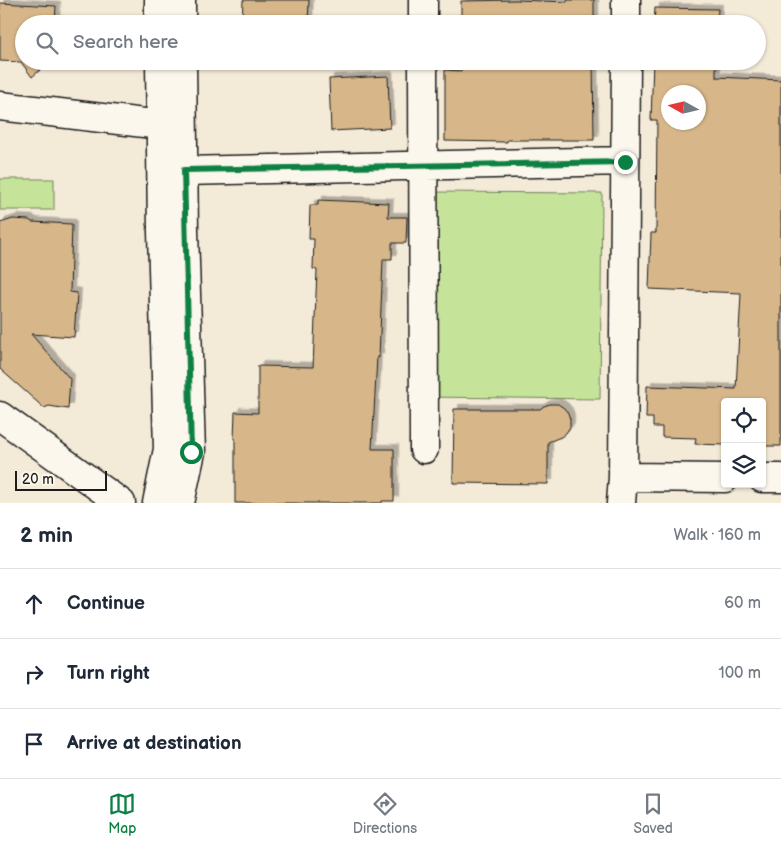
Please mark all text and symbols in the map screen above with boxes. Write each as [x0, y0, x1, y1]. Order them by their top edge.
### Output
search box [15, 15, 766, 70]
icon: search [33, 29, 61, 57]
text: Search here [73, 31, 178, 54]
north arrow [661, 85, 706, 130]
route end [614, 151, 637, 174]
map controls [721, 398, 766, 488]
button: locate [721, 398, 766, 443]
route start [180, 441, 203, 464]
button: layers [721, 443, 766, 488]
scale bar [15, 468, 108, 491]
text: 20 m [22, 471, 54, 488]
text: 2 min [20, 523, 73, 548]
text: Walk · 160 m [673, 526, 761, 545]
icon: ahead [20, 590, 48, 618]
text: Continue [67, 592, 145, 615]
text: 60 m [724, 594, 761, 613]
icon: right [20, 660, 48, 688]
text: Turn right [67, 662, 150, 685]
text: 100 m [718, 664, 761, 683]
icon: arrive [20, 730, 48, 758]
text: Arrive at destination [67, 732, 242, 755]
tab: Map [108, 790, 136, 837]
tab: Directions [353, 790, 417, 837]
tab: Saved [633, 790, 673, 837]

